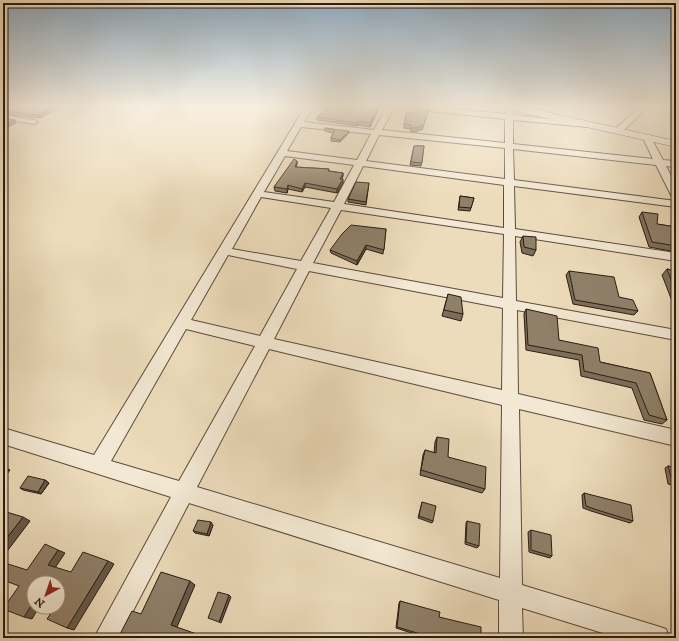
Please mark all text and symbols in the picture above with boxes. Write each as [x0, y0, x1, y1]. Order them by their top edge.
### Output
north arrow [26, 575, 66, 615]
text: N [32, 594, 48, 610]

